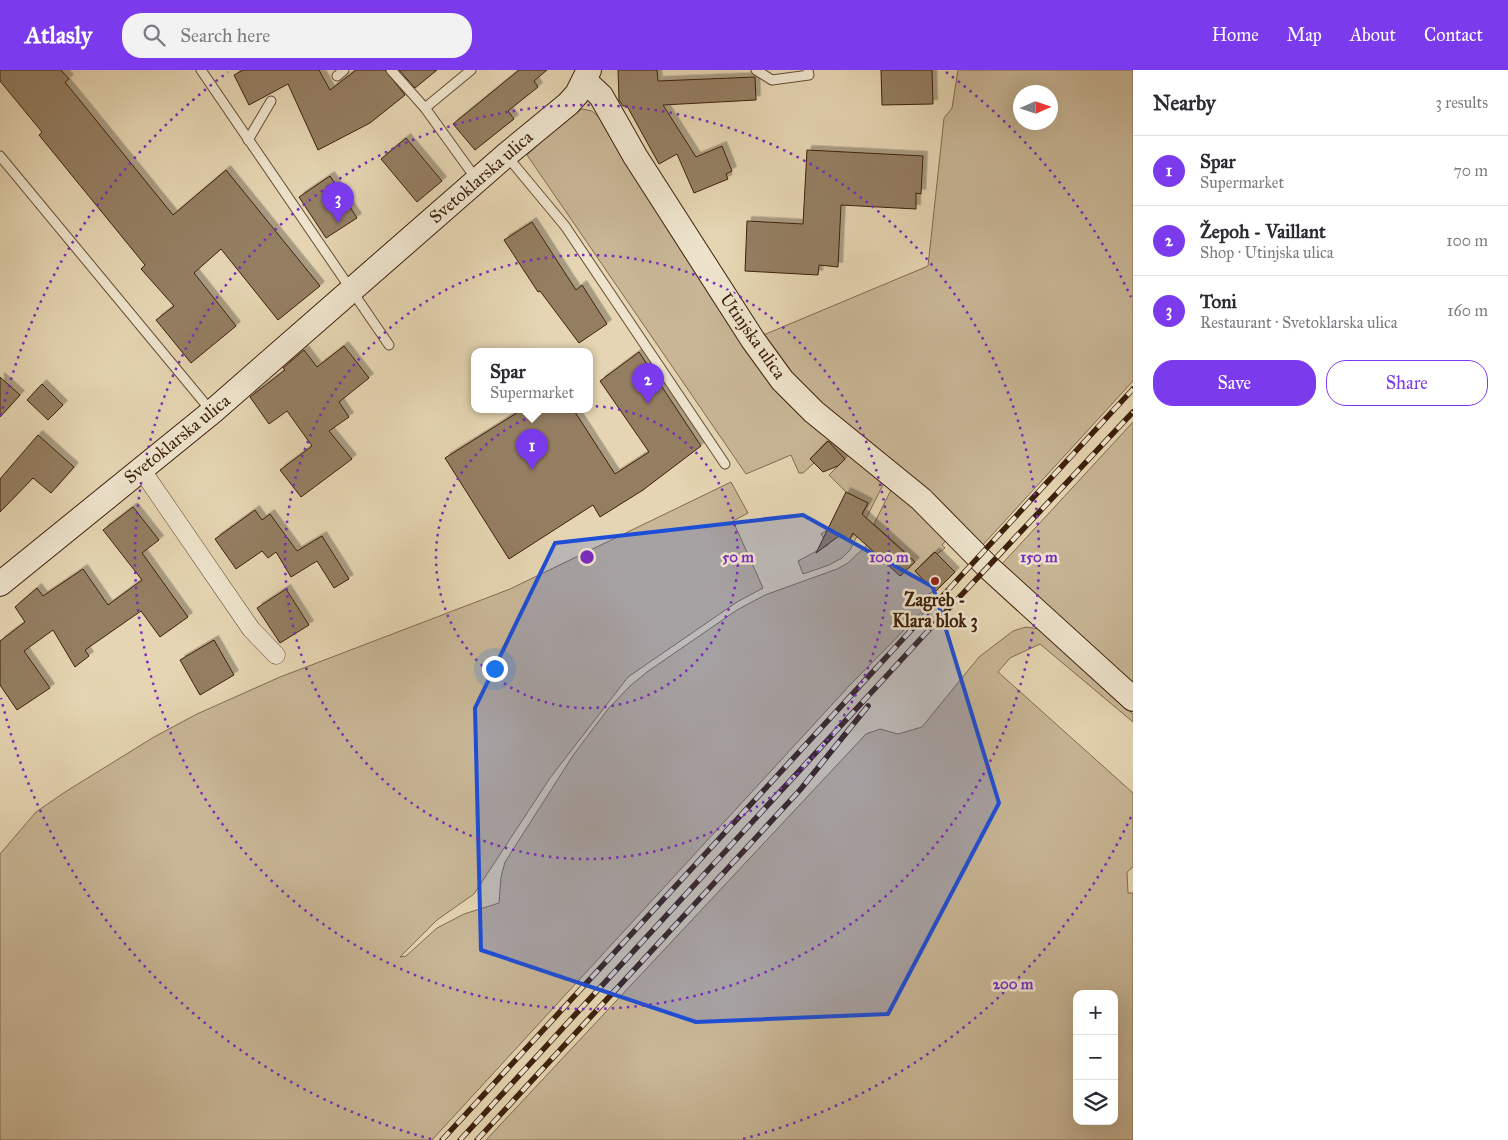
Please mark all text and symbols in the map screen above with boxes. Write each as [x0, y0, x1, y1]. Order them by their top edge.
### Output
search box [122, 13, 472, 58]
text: Atlasly [25, 20, 92, 50]
icon: search [140, 21, 168, 49]
text: Search here [180, 24, 270, 47]
text: Home [1212, 24, 1259, 46]
text: Map [1287, 24, 1322, 46]
text: About [1350, 24, 1396, 46]
text: Contact [1424, 24, 1483, 46]
north arrow [1013, 85, 1058, 130]
text: Nearby [1153, 90, 1216, 116]
text: 3 results [1435, 93, 1488, 112]
street label: Svetoklarska ulica [425, 126, 538, 228]
text: Spar [1200, 150, 1236, 173]
text: 1 [1166, 161, 1172, 180]
text: 70 m [1453, 161, 1488, 180]
text: Supermarket [1200, 173, 1284, 192]
pin: 3 [322, 182, 354, 223]
text: Žepoh - Vaillant [1200, 220, 1326, 243]
text: 2 [1165, 231, 1173, 250]
text: 100 m [1446, 231, 1488, 250]
text: Shop · Utinjska ulica [1200, 243, 1334, 262]
street label: Utinjska ulica [715, 289, 791, 384]
text: Toni [1200, 290, 1237, 313]
text: 3 [1166, 301, 1172, 320]
text: 160 m [1447, 301, 1488, 320]
text: Restaurant · Svetoklarska ulica [1200, 313, 1398, 332]
popup [471, 348, 593, 413]
text: Spar [490, 360, 526, 383]
button: Save [1153, 360, 1316, 406]
button: Share [1326, 360, 1488, 406]
pin: 2 [632, 363, 664, 404]
text: Supermarket [490, 383, 574, 402]
street label: Svetoklarska ulica [120, 389, 235, 488]
pin: 1 [516, 429, 548, 470]
centre of rings [578, 548, 596, 566]
text: 50 m [722, 548, 754, 566]
text: 100 m [869, 548, 909, 566]
text: 150 m [1020, 548, 1058, 566]
marker: Zagreb - Klara blok 3 [929, 575, 941, 587]
place label: Zagreb - Klara blok 3 [892, 589, 978, 633]
your location [482, 656, 508, 682]
text: 200 m [993, 975, 1034, 993]
map controls [1073, 990, 1118, 1125]
button: + [1073, 990, 1118, 1035]
button: − [1073, 1035, 1118, 1080]
button: layers [1073, 1080, 1118, 1125]

